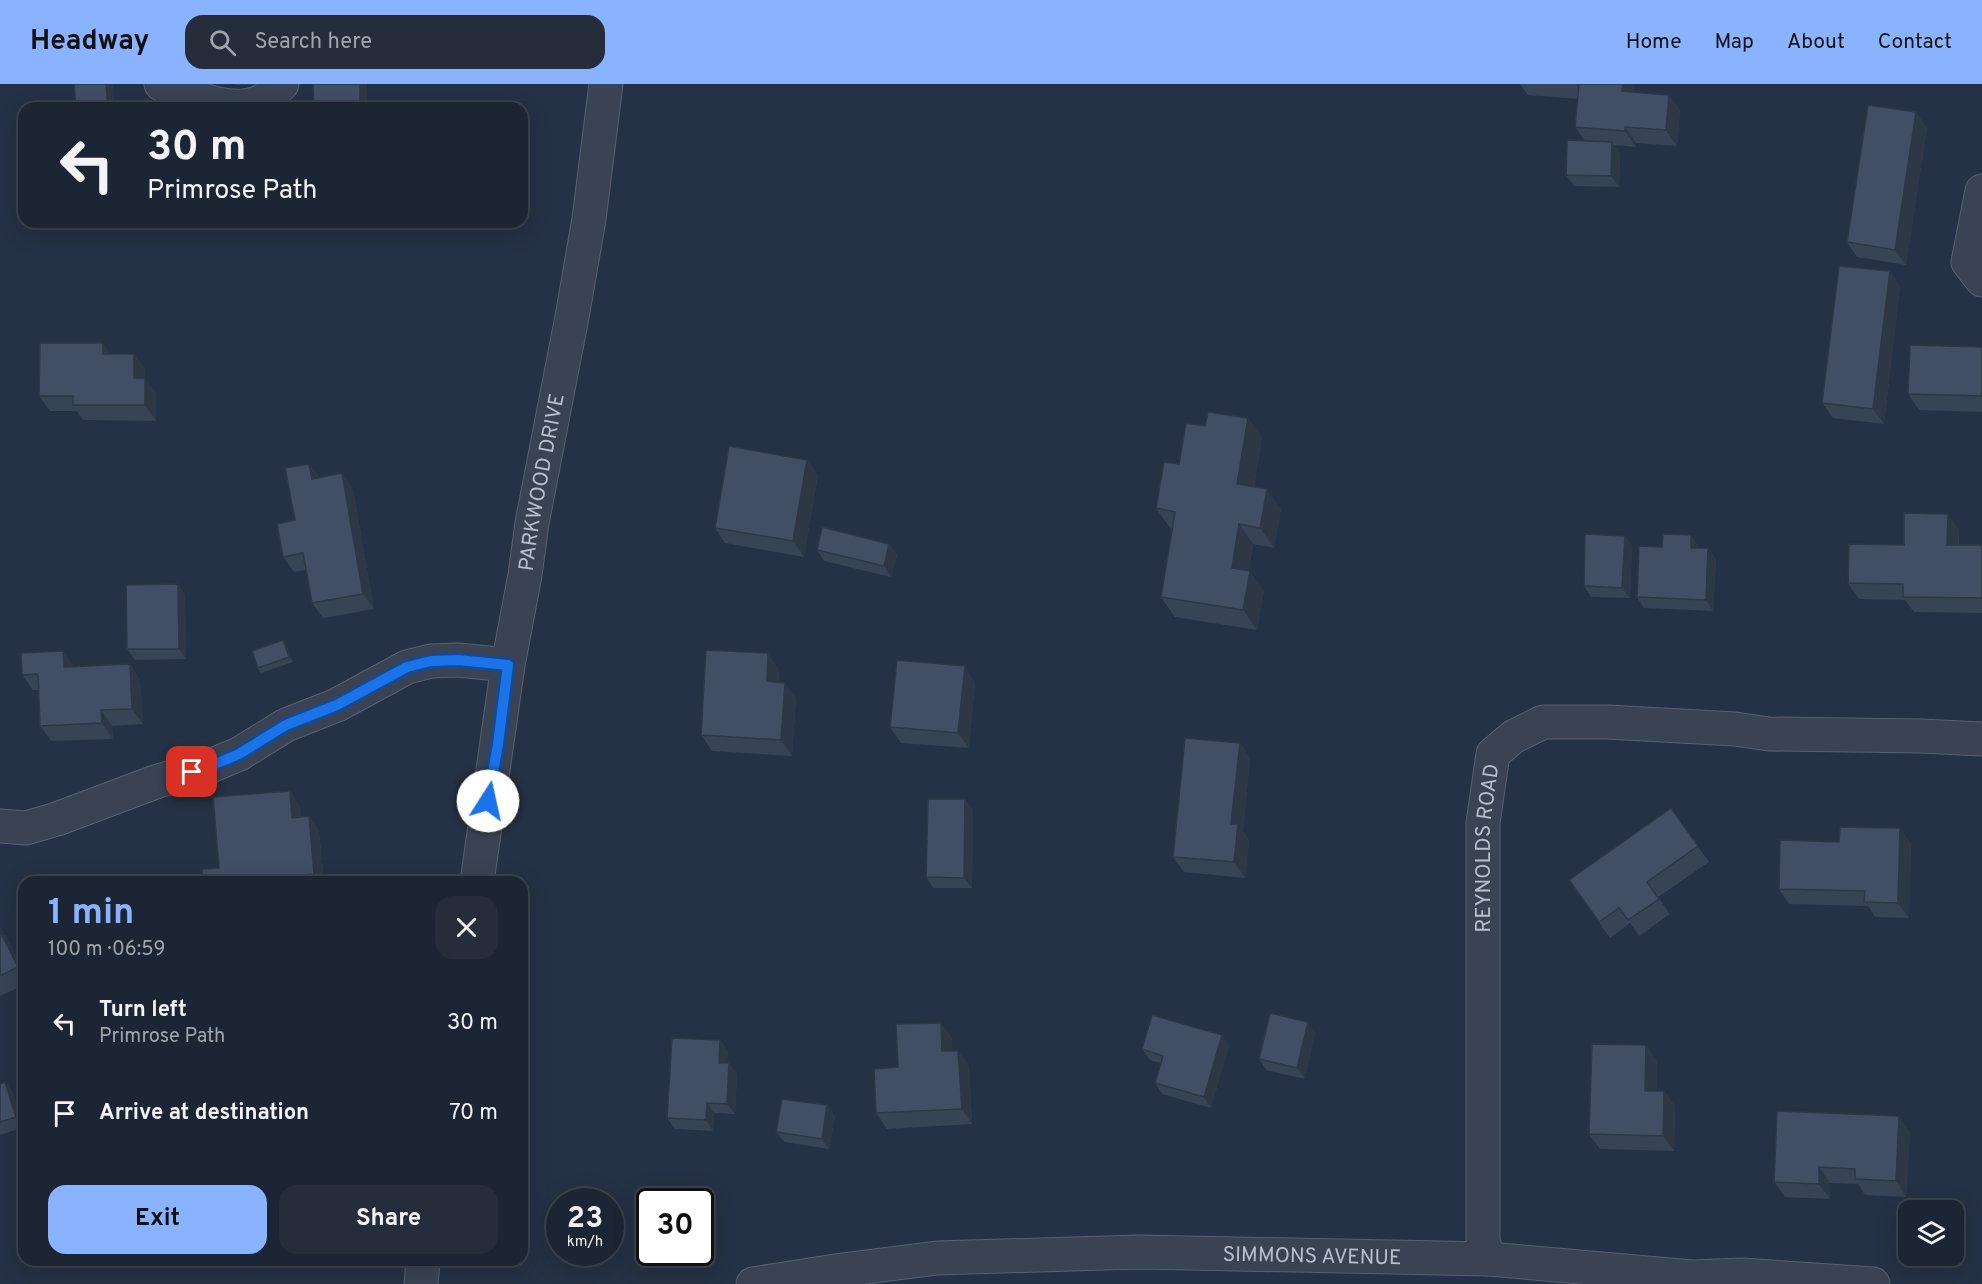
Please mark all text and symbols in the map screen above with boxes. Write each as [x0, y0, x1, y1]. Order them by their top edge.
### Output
search box [185, 15, 605, 69]
text: Headway [30, 24, 149, 60]
icon: search [206, 26, 239, 59]
text: Search here [254, 29, 372, 56]
text: Home [1626, 29, 1682, 56]
text: Map [1715, 29, 1754, 56]
text: About [1787, 29, 1845, 56]
text: Contact [1878, 29, 1952, 56]
text: 30 m [147, 122, 246, 175]
icon: left [48, 126, 126, 204]
text: Primrose Path [147, 174, 317, 208]
street label: PARKWOOD DRIVE [514, 391, 572, 573]
pin [166, 746, 217, 797]
icon: arrive [175, 755, 208, 788]
street label: REYNOLDS ROAD [1471, 762, 1506, 933]
position arrow [456, 769, 520, 833]
text: 1 min [48, 891, 134, 937]
button: close [435, 896, 498, 959]
text: 100 m · 06:59 [48, 937, 165, 963]
text: Turn left [99, 997, 187, 1024]
icon: left [48, 1007, 81, 1040]
text: 30 m [447, 1010, 498, 1037]
text: Primrose Path [99, 1024, 225, 1050]
icon: arrive [48, 1097, 81, 1130]
text: Arrive at destination [99, 1100, 309, 1127]
text: 70 m [449, 1100, 498, 1127]
button: Exit [48, 1185, 267, 1254]
button: Share [279, 1185, 498, 1254]
speed limit sign: 30 [636, 1188, 714, 1266]
map controls [1898, 1200, 1964, 1266]
button: layers [1898, 1200, 1964, 1266]
text: 23 [567, 1201, 603, 1238]
text: km/h [567, 1233, 603, 1252]
street label: SIMMONS AVENUE [1222, 1242, 1402, 1272]

